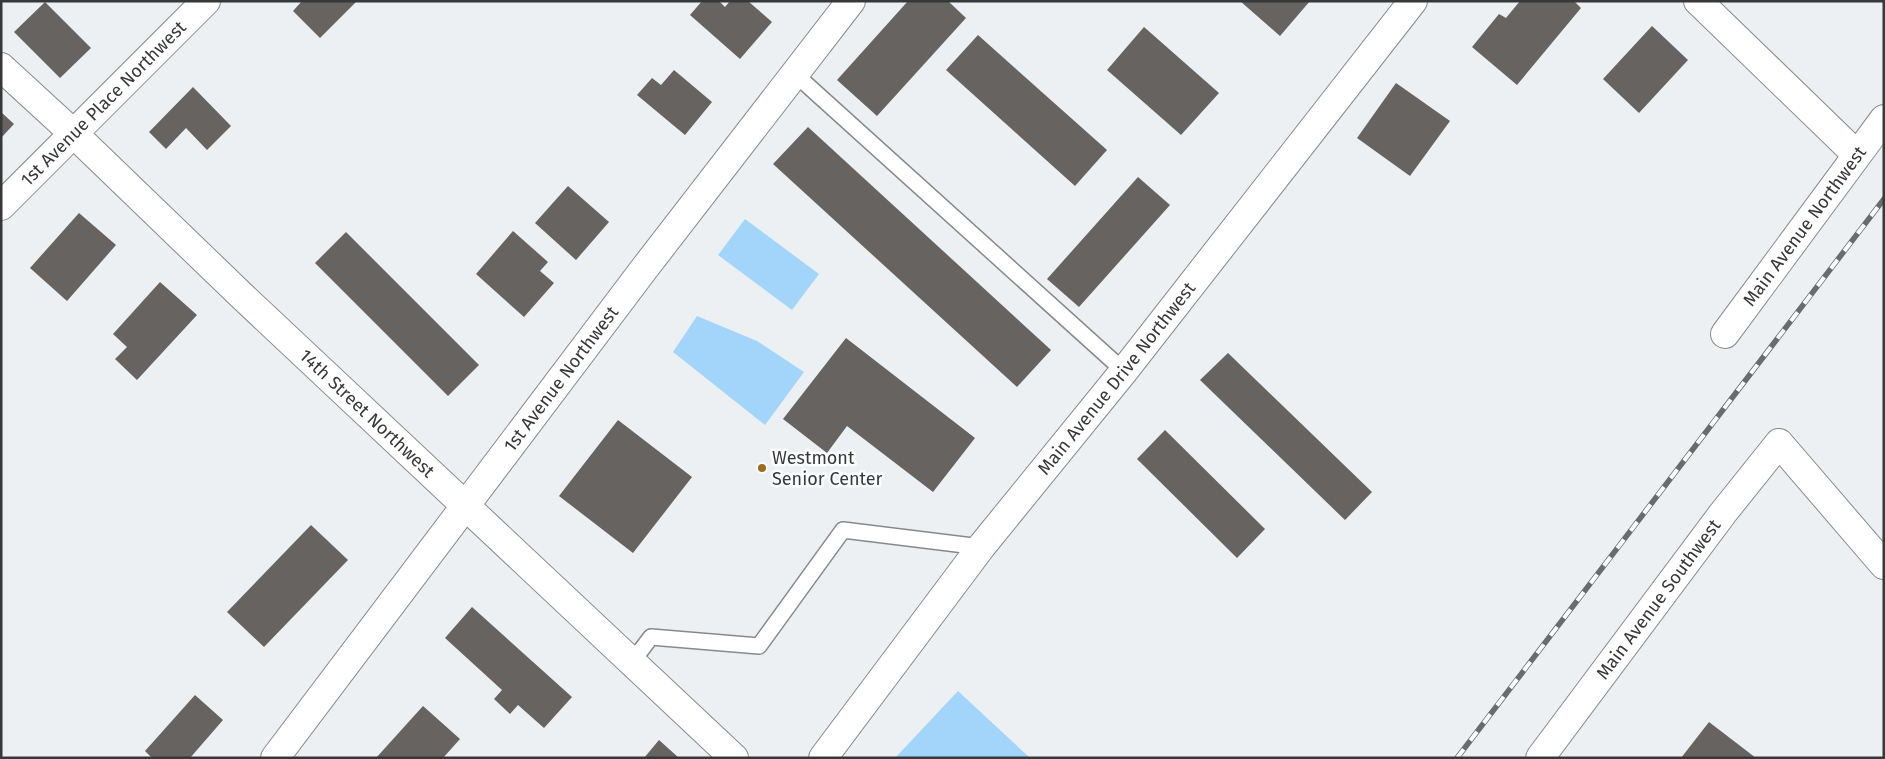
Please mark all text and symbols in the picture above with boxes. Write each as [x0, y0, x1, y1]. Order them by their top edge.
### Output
street label: 1st Avenue Place Northwest [16, 16, 191, 191]
street label: Main Avenue Northwest [1738, 142, 1871, 310]
street label: Main Avenue Drive Northwest [1033, 277, 1201, 479]
street label: 1st Avenue Northwest [499, 301, 623, 456]
street label: 14th Street Northwest [295, 345, 440, 482]
place label: Westmont Senior Center [772, 447, 883, 490]
marker: Westmont Senior Center [756, 462, 768, 474]
street label: Main Avenue Southwest [1592, 515, 1726, 684]

